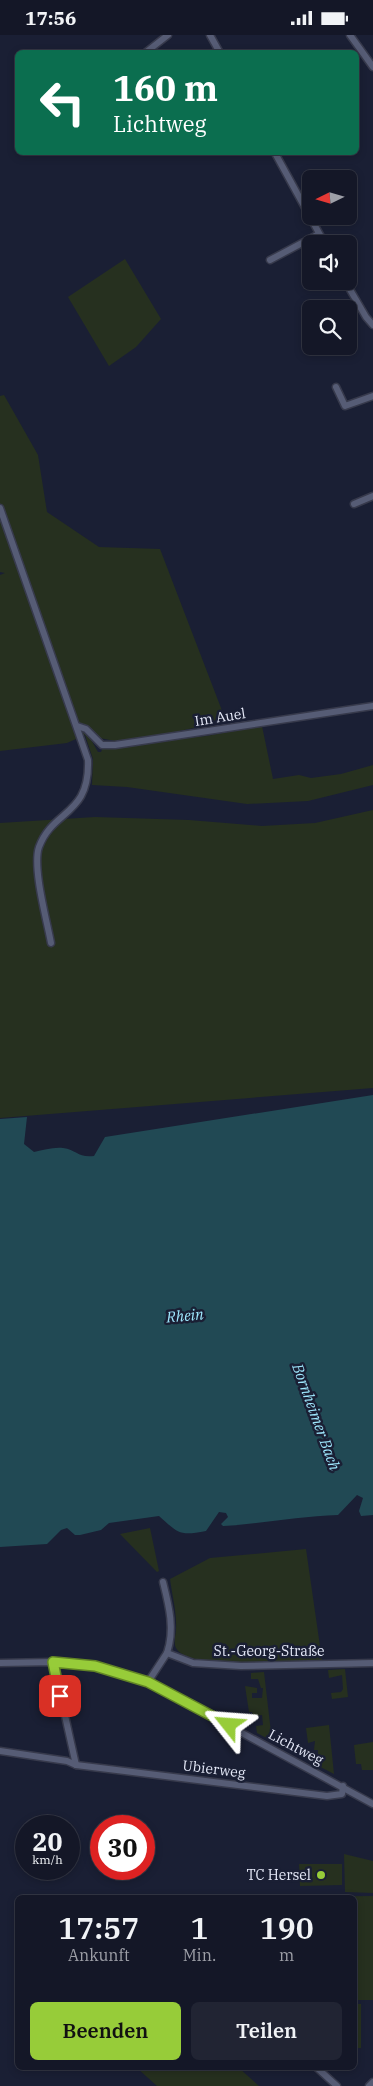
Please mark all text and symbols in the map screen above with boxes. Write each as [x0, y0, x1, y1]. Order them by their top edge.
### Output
text: 17:56 [25, 6, 76, 30]
text: 160 m [113, 65, 218, 111]
icon: left [30, 70, 95, 135]
text: Lichtweg [113, 109, 207, 138]
north arrow [302, 170, 358, 225]
map controls [302, 170, 357, 355]
button: sound [302, 235, 357, 290]
button: search [302, 300, 357, 355]
street label: Im Auel [193, 704, 247, 730]
water label: Rhein [165, 1304, 205, 1327]
water label: Bornheimer Bach [288, 1360, 345, 1474]
street label: St.-Georg-Straße [214, 1642, 324, 1660]
pin [39, 1675, 81, 1717]
icon: arrive [46, 1682, 74, 1710]
position arrow [202, 1698, 254, 1750]
street label: Lichtweg [265, 1725, 327, 1769]
street label: Ubierweg [182, 1756, 247, 1782]
speed limit sign: 30 [90, 1815, 155, 1880]
text: 20 [32, 1825, 63, 1858]
text: km/h [32, 1852, 63, 1867]
place label: TC Hersel [246, 1866, 311, 1884]
marker: TC Hersel [315, 1869, 327, 1881]
text: 17:57 [58, 1908, 139, 1947]
text: 1 [190, 1908, 208, 1947]
text: 190 [260, 1908, 314, 1947]
text: Ankunft [68, 1945, 130, 1965]
text: Min. [183, 1945, 216, 1965]
text: m [279, 1945, 294, 1965]
button: Beenden [30, 2002, 181, 2060]
button: Teilen [191, 2002, 342, 2060]

